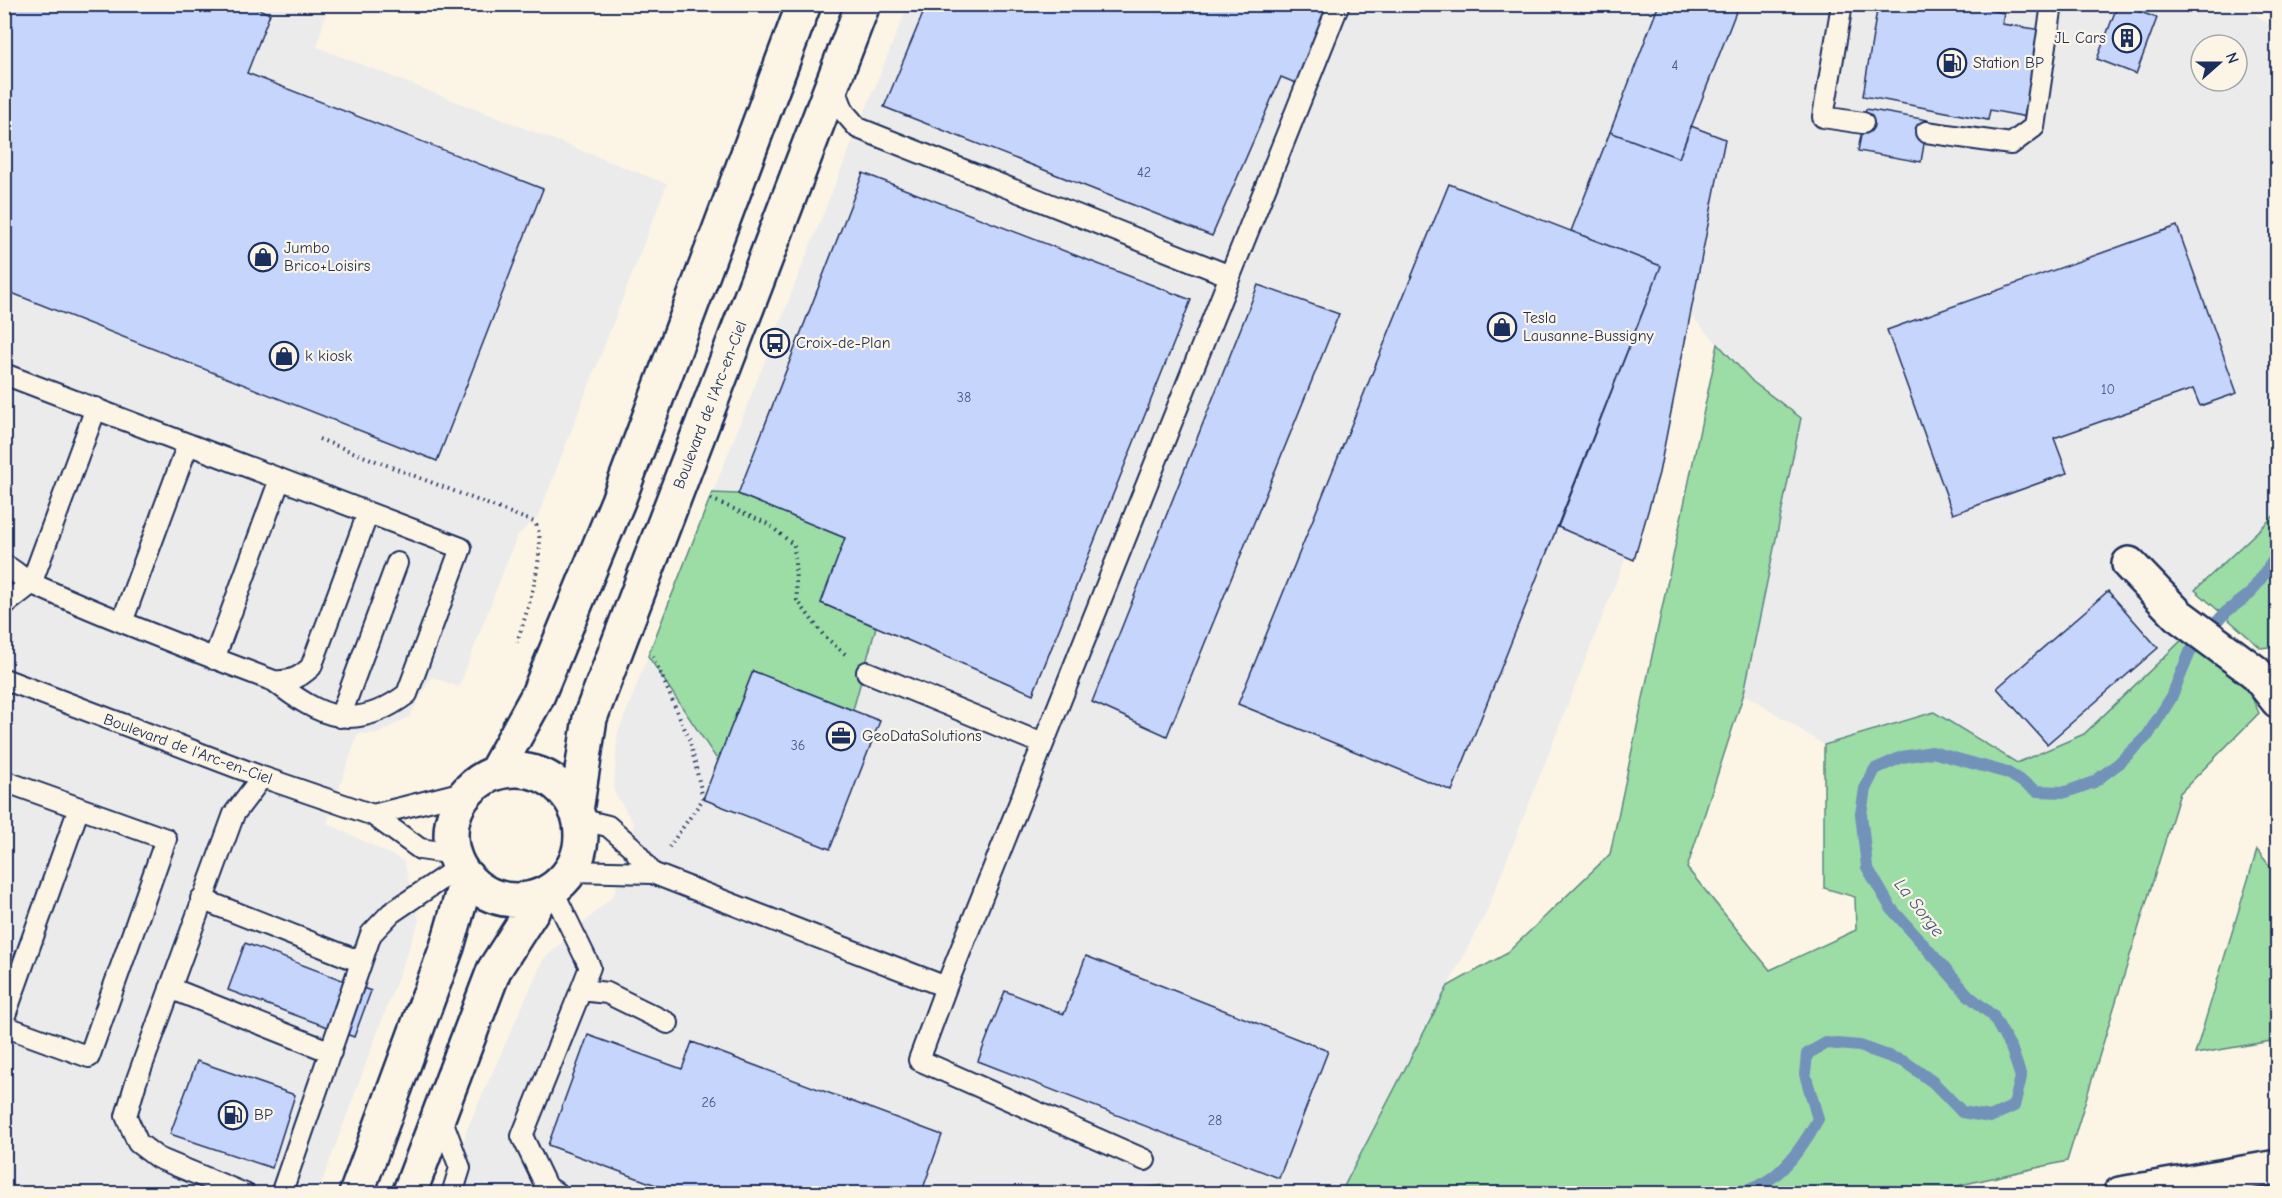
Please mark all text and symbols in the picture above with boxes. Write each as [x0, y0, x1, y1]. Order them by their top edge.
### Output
building icon: JL Cars [2111, 22, 2143, 54]
place label: JL Cars [2054, 29, 2106, 47]
north arrow [2189, 33, 2249, 93]
fuel station icon: Station BP [1936, 47, 1968, 79]
text: N [2222, 50, 2242, 66]
place label: Station BP [1973, 54, 2044, 72]
house number: 4 [1672, 57, 1679, 74]
house number: 42 [1137, 164, 1151, 181]
place label: Jumbo Brico+Loisirs [284, 239, 371, 275]
shop icon: Jumbo Brico+Loisirs [247, 241, 279, 273]
place label: Tesla Lausanne-Bussigny [1523, 309, 1655, 345]
shop icon: Tesla Lausanne-Bussigny [1486, 311, 1518, 343]
street label: Boulevard de l'Arc-en-Ciel [670, 318, 750, 492]
bus stop icon: Croix-de-Plan [759, 327, 791, 359]
place label: Croix-de-Plan [796, 334, 891, 352]
shop icon: k kiosk [268, 340, 300, 372]
place label: k kiosk [305, 347, 352, 365]
house number: 10 [2101, 381, 2115, 398]
house number: 38 [957, 389, 971, 406]
street label: Boulevard de l'Arc-en-Ciel [101, 710, 275, 788]
office icon: GeoDataSolutions [825, 720, 857, 752]
place label: GeoDataSolutions [862, 727, 982, 745]
house number: 36 [791, 737, 805, 754]
water label: La Sorge [1890, 875, 1948, 941]
house number: 26 [702, 1094, 716, 1111]
fuel station icon: BP [217, 1099, 249, 1131]
place label: BP [254, 1106, 273, 1124]
house number: 28 [1208, 1112, 1222, 1129]

